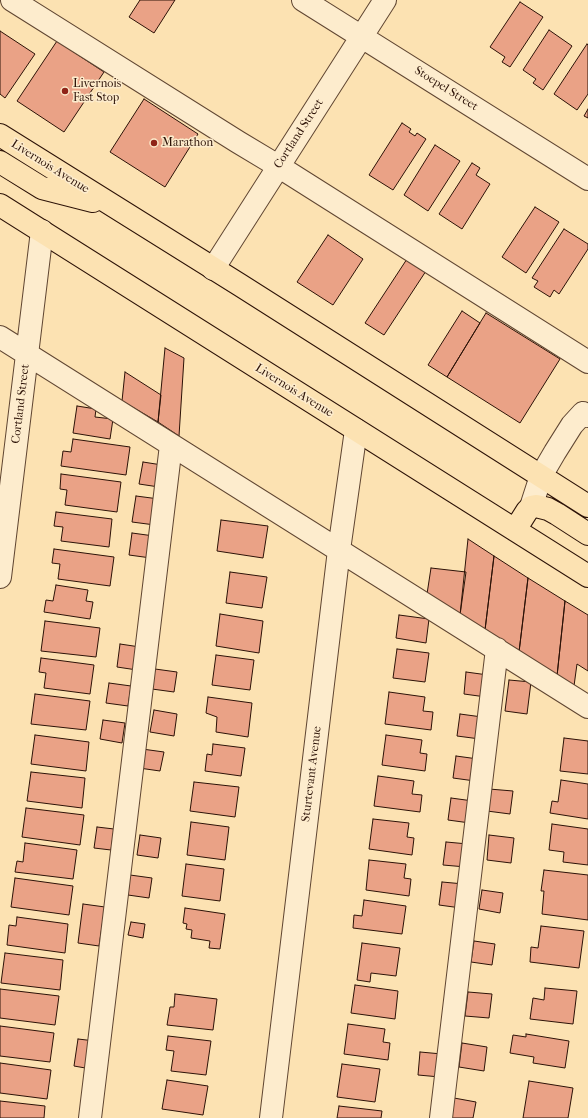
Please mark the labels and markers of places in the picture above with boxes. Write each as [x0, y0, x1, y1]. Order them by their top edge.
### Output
place label: Livernois Fast Stop [73, 77, 121, 105]
marker: Livernois Fast Stop [60, 86, 70, 96]
place label: Marathon [162, 136, 213, 150]
marker: Marathon [149, 138, 159, 148]

